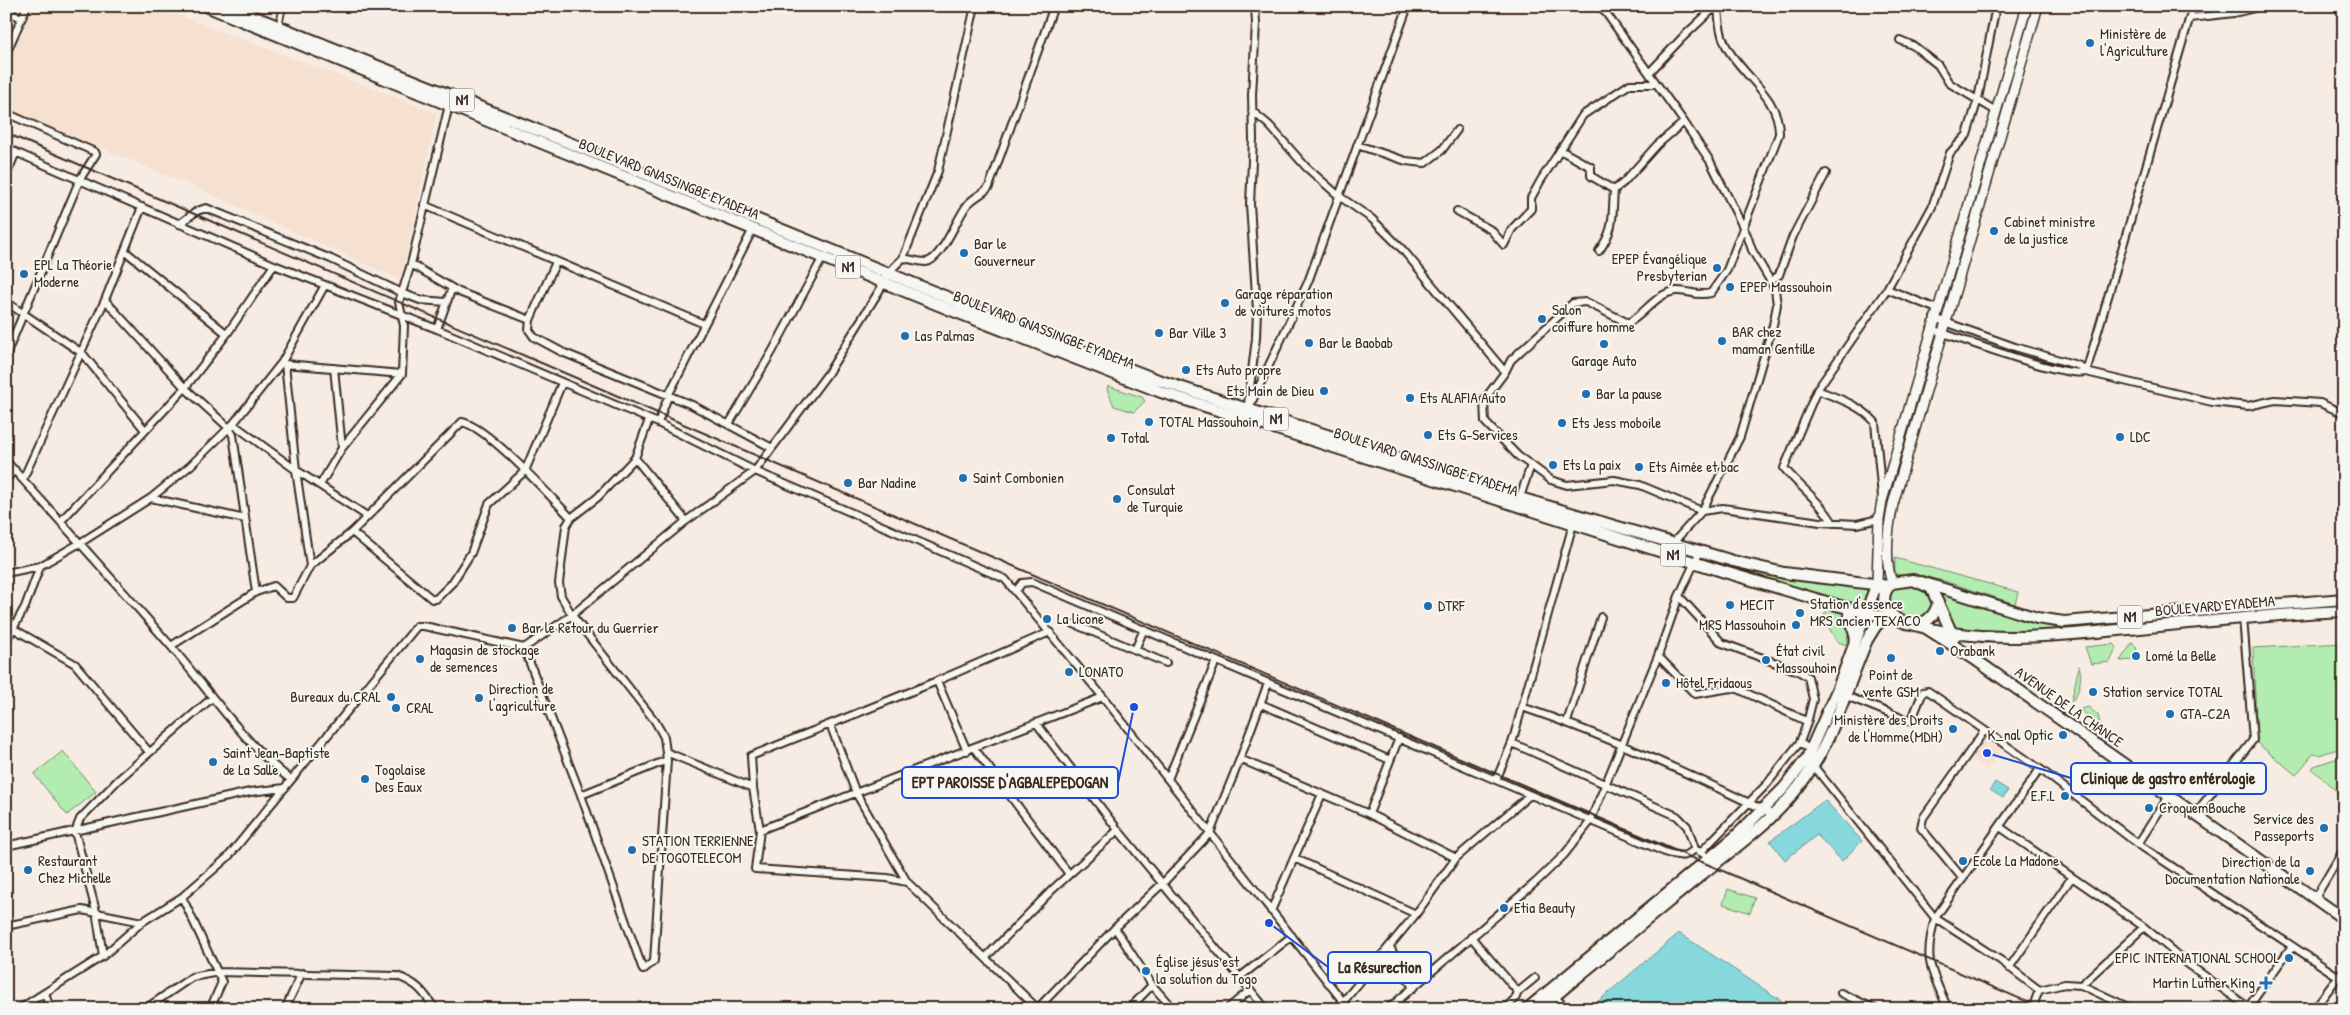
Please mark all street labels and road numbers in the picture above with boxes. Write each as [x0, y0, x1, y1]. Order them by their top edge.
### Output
road number: N1 [450, 88, 474, 112]
street label: BOULEVARD GNASSINGBE EYADEMA [576, 133, 763, 225]
road number: N1 [836, 256, 860, 278]
street label: BOULEVARD GNASSINGBE EYADEMA [950, 285, 1139, 374]
road number: N1 [1264, 408, 1288, 430]
street label: BOULEVARD GNASSINGBE EYADEMA [1331, 422, 1522, 502]
road number: N1 [1660, 544, 1686, 566]
street label: BOULEVARD EYADEMA [2154, 590, 2276, 621]
road number: N1 [2118, 606, 2142, 628]
street label: AVENUE DE LA CHANCE [2011, 661, 2128, 752]

